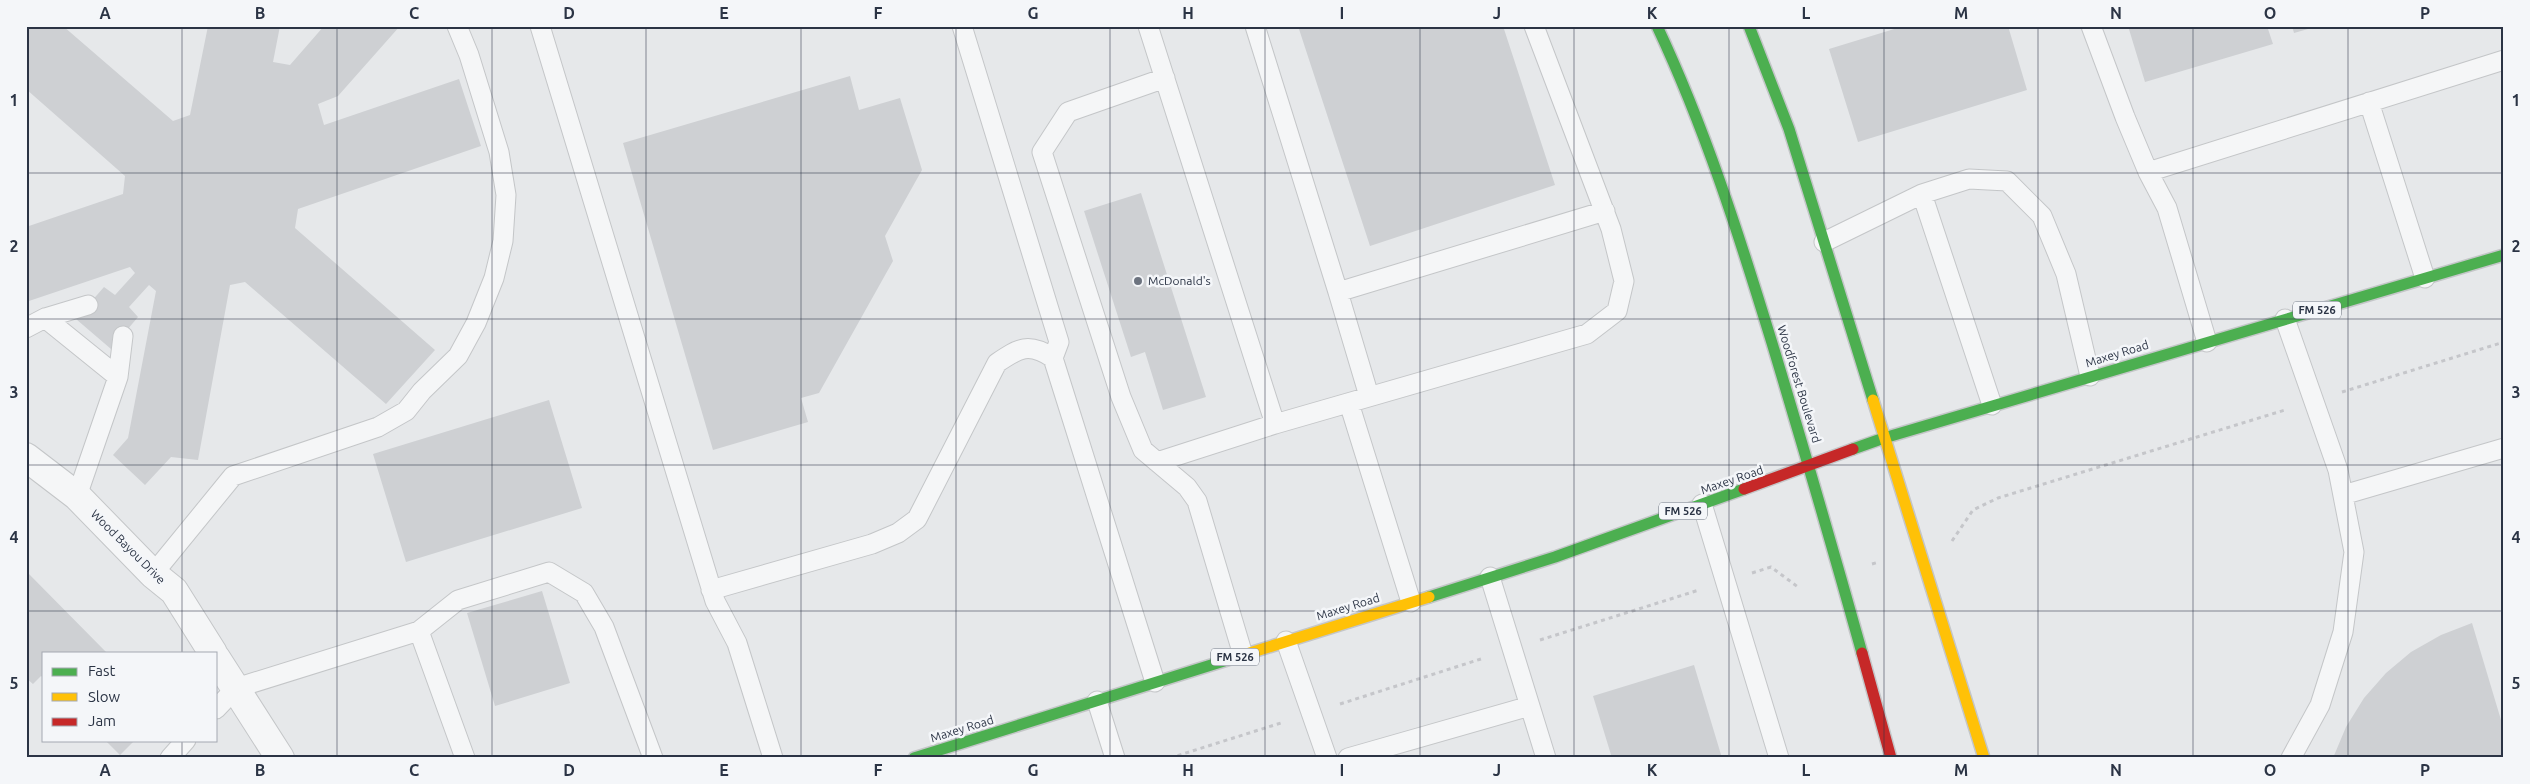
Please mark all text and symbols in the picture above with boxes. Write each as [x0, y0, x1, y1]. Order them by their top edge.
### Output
text: A [99, 4, 111, 22]
text: B [255, 4, 265, 22]
text: C [409, 4, 419, 22]
text: D [563, 4, 575, 22]
text: E [719, 4, 729, 22]
text: F [874, 4, 883, 22]
text: G [1027, 4, 1039, 22]
text: H [1182, 4, 1194, 22]
text: I [1340, 4, 1344, 22]
text: J [1493, 4, 1501, 22]
text: K [1647, 4, 1658, 22]
text: L [1802, 4, 1811, 22]
text: M [1954, 4, 1968, 22]
text: N [2110, 4, 2122, 22]
text: O [2264, 4, 2276, 22]
text: P [2420, 4, 2430, 22]
text: 1 [9, 91, 19, 109]
text: 1 [2511, 91, 2521, 109]
text: 2 [9, 237, 19, 255]
text: 2 [2511, 237, 2521, 255]
place label: McDonald's [1148, 274, 1211, 287]
marker: McDonald's [1132, 275, 1144, 287]
road number: FM 526 [2293, 302, 2341, 318]
street label: Woodforest Boulevard [1775, 324, 1824, 444]
street label: Maxey Road [2084, 338, 2150, 369]
text: 3 [9, 383, 19, 401]
text: 3 [2511, 383, 2521, 401]
street label: Maxey Road [1699, 463, 1765, 496]
road number: FM 526 [1659, 502, 1707, 520]
street label: Wood Bayou Drive [89, 507, 168, 586]
text: 4 [9, 528, 19, 546]
text: 4 [2511, 528, 2521, 546]
street label: Maxey Road [1315, 591, 1381, 622]
road number: FM 526 [1211, 649, 1259, 666]
legend [42, 652, 218, 742]
text: Fast [88, 662, 116, 679]
text: 5 [9, 674, 19, 692]
text: 5 [2511, 674, 2521, 692]
text: Slow [88, 688, 121, 705]
text: Jam [88, 712, 116, 729]
street label: Maxey Road [929, 713, 995, 744]
text: A [99, 761, 111, 779]
text: B [255, 761, 265, 779]
text: C [409, 761, 419, 779]
text: D [563, 761, 575, 779]
text: E [719, 761, 729, 779]
text: F [874, 761, 883, 779]
text: G [1027, 761, 1039, 779]
text: H [1182, 761, 1194, 779]
text: I [1340, 761, 1344, 779]
text: J [1493, 761, 1501, 779]
text: K [1647, 761, 1658, 779]
text: L [1802, 761, 1811, 779]
text: M [1954, 761, 1968, 779]
text: N [2110, 761, 2122, 779]
text: O [2264, 761, 2276, 779]
text: P [2420, 761, 2430, 779]

